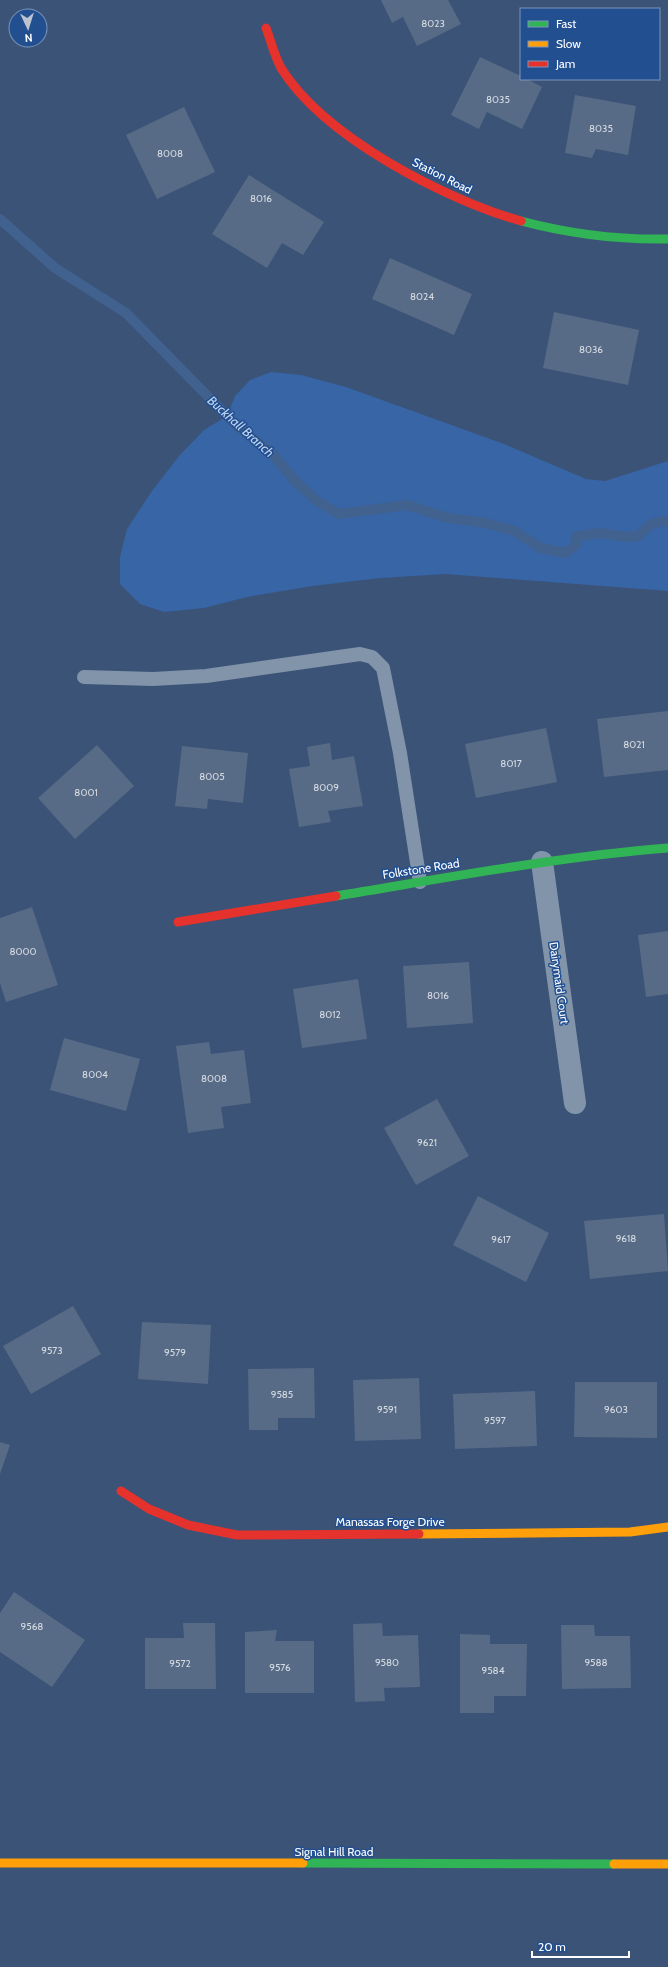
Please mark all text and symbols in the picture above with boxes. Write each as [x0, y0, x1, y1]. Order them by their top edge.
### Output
north arrow [8, 8, 48, 48]
legend [520, 8, 660, 80]
text: Fast [556, 16, 576, 31]
house number: 8023 [421, 17, 445, 30]
text: N [24, 31, 33, 45]
text: Slow [556, 36, 581, 51]
text: Jam [555, 56, 575, 71]
house number: 8035 [486, 93, 510, 106]
house number: 8035 [589, 122, 613, 135]
house number: 8008 [157, 147, 183, 160]
street label: Station Road [410, 154, 475, 197]
house number: 8016 [250, 192, 272, 205]
house number: 8024 [410, 290, 434, 303]
house number: 8036 [579, 343, 603, 356]
water label: Buckhall Branch [204, 392, 278, 460]
house number: 8021 [623, 738, 645, 751]
house number: 8017 [500, 757, 522, 770]
house number: 8005 [199, 770, 225, 783]
house number: 8009 [313, 781, 339, 794]
house number: 8001 [74, 786, 98, 799]
street label: Folkstone Road [381, 855, 460, 882]
street label: Dairymaid Court [546, 941, 573, 1025]
house number: 8000 [9, 945, 37, 958]
house number: 8016 [427, 989, 449, 1002]
house number: 8012 [319, 1008, 341, 1021]
house number: 8004 [82, 1068, 108, 1081]
house number: 8008 [201, 1072, 227, 1085]
house number: 9621 [417, 1136, 437, 1149]
house number: 9618 [616, 1232, 636, 1245]
house number: 9617 [491, 1233, 511, 1246]
house number: 9573 [41, 1344, 63, 1357]
house number: 9579 [164, 1346, 186, 1359]
house number: 9585 [271, 1388, 293, 1401]
house number: 9591 [377, 1403, 397, 1416]
house number: 9603 [604, 1403, 628, 1416]
house number: 9597 [484, 1414, 506, 1427]
street label: Manassas Forge Drive [335, 1514, 445, 1529]
house number: 9568 [21, 1620, 43, 1633]
house number: 9580 [375, 1656, 399, 1669]
house number: 9588 [584, 1656, 608, 1669]
house number: 9572 [169, 1657, 191, 1670]
house number: 9576 [269, 1661, 291, 1674]
house number: 9584 [482, 1664, 505, 1677]
street label: Signal Hill Road [295, 1844, 373, 1859]
scale bar [532, 1933, 629, 1959]
text: 20 m [538, 1939, 566, 1954]

